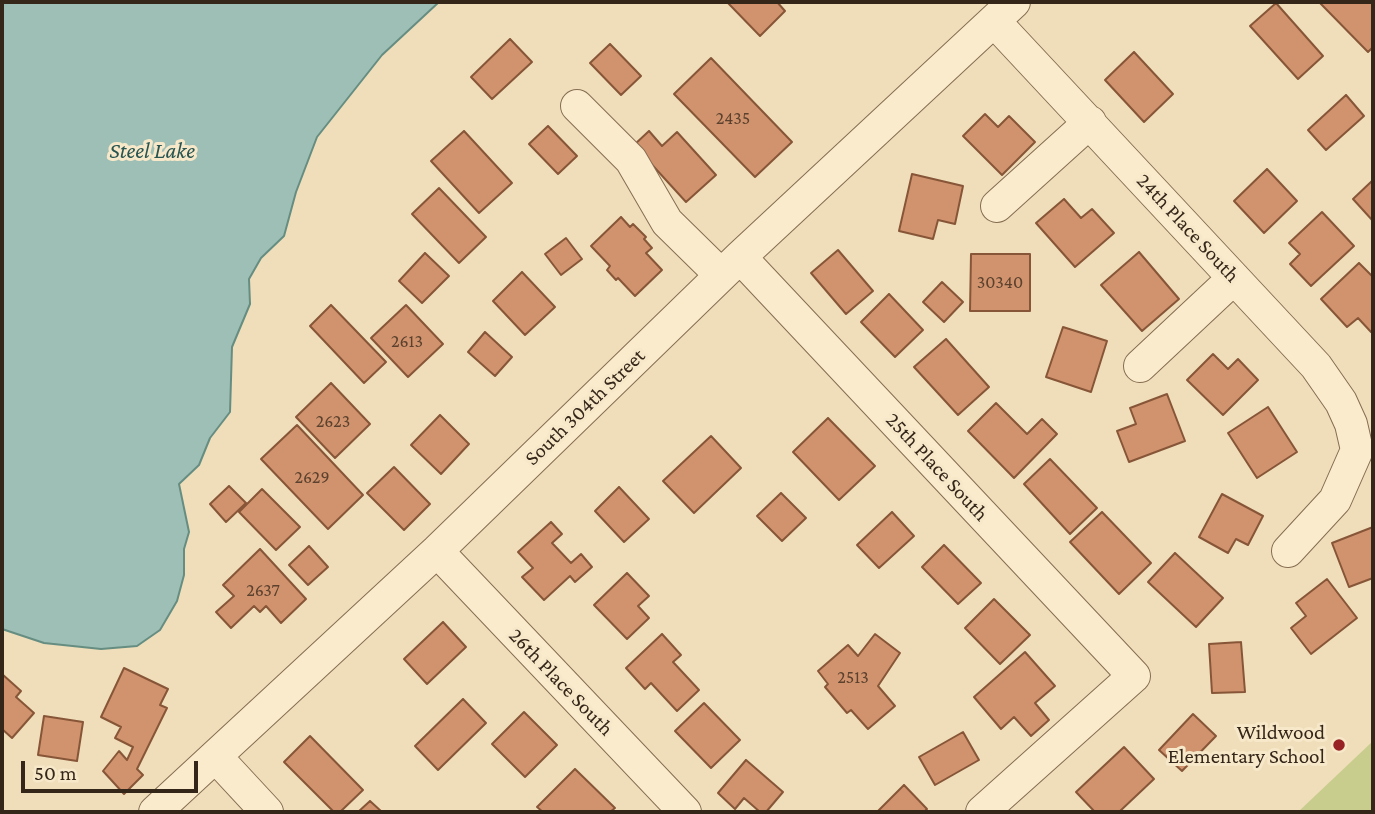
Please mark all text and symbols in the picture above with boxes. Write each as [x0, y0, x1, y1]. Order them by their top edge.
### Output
house number: 2435 [716, 107, 750, 129]
water label: Steel Lake [109, 137, 195, 165]
street label: 24th Place South [1131, 168, 1245, 288]
house number: 30340 [977, 271, 1023, 293]
house number: 2613 [391, 330, 423, 352]
street label: South 304th Street [520, 343, 650, 471]
street label: 25th Place South [880, 408, 994, 526]
house number: 2623 [316, 410, 350, 432]
house number: 2629 [294, 466, 330, 488]
house number: 2637 [246, 579, 280, 601]
street label: 26th Place South [503, 623, 619, 741]
house number: 2513 [837, 666, 869, 688]
place label: Wildwood Elementary School [1168, 720, 1325, 770]
marker: Wildwood Elementary School [1331, 737, 1347, 753]
scale bar [24, 748, 201, 792]
text: 50 m [34, 761, 77, 785]

